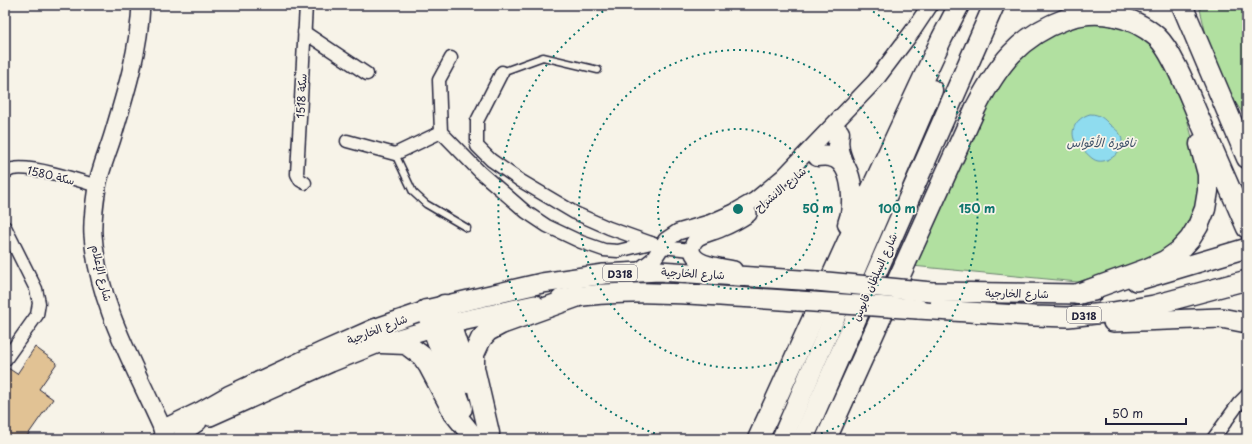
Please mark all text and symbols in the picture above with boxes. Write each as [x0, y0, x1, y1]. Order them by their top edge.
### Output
street label: سكة 1518 [291, 73, 311, 119]
water label: نافورة الأقواس [1067, 133, 1137, 151]
street label: سكة 1580 [26, 161, 76, 189]
street label: شارع الانشراح [750, 162, 810, 216]
text: 50 m [802, 199, 834, 217]
text: 100 m [878, 199, 916, 217]
text: 150 m [959, 199, 995, 217]
centre of rings [731, 202, 745, 216]
street label: شارع السلطان قابوس [847, 230, 902, 324]
street label: شارع الإعلام [86, 243, 117, 303]
street label: شارع الخارجية [661, 263, 725, 284]
road number: D318 [603, 265, 637, 281]
street label: شارع الخارجية [985, 284, 1049, 303]
road number: D318 [1067, 307, 1101, 323]
street label: شارع الخارجية [344, 310, 410, 349]
scale bar [1106, 400, 1186, 426]
text: 50 m [1112, 404, 1143, 422]

